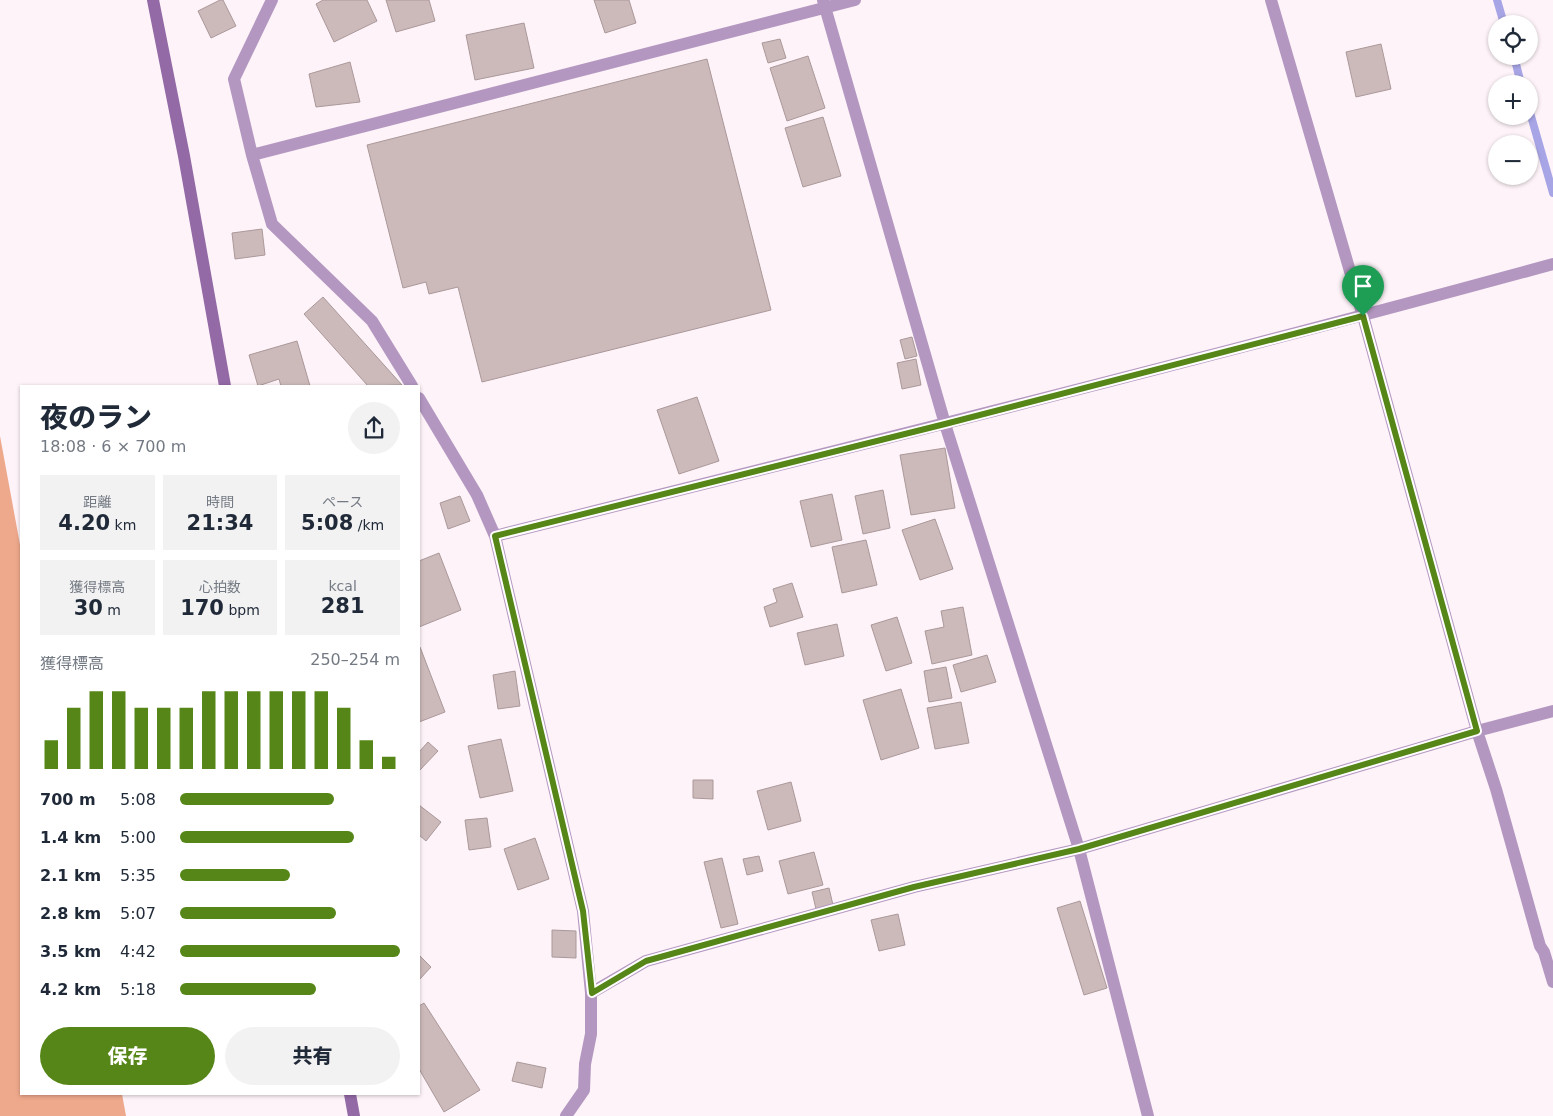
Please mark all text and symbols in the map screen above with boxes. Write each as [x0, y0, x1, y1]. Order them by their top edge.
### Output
map controls [1488, 15, 1538, 185]
button: locate [1488, 15, 1538, 65]
button: + [1488, 75, 1538, 125]
button: − [1488, 135, 1538, 185]
pin [1342, 265, 1384, 316]
icon: arrive [1349, 272, 1377, 300]
text: 夜のラン [40, 401, 152, 434]
button: share [348, 402, 400, 454]
text: 18:08 · 6 × 700 m [40, 437, 186, 456]
text: 距離 [83, 494, 111, 510]
text: 時間 [206, 494, 234, 510]
text: ペース [322, 494, 363, 510]
text: 4.20 [58, 511, 110, 535]
text: 21:34 [187, 511, 253, 535]
text: 5:08 [301, 511, 353, 535]
text: km [110, 517, 136, 533]
text: /km [353, 517, 384, 533]
text: kcal [329, 578, 357, 594]
text: 獲得標高 [69, 579, 125, 595]
text: 心拍数 [199, 579, 241, 595]
text: 281 [321, 594, 365, 618]
text: 30 [74, 596, 103, 620]
text: 170 [180, 596, 224, 620]
text: m [103, 602, 121, 618]
text: bpm [224, 602, 260, 618]
text: 250–254 m [310, 650, 400, 669]
text: 獲得標高 [40, 654, 104, 673]
text: 700 m [40, 790, 96, 809]
text: 5:08 [120, 790, 156, 809]
text: 1.4 km [40, 828, 101, 847]
text: 5:00 [120, 828, 156, 847]
text: 2.1 km [40, 866, 101, 885]
text: 5:35 [120, 866, 156, 885]
text: 2.8 km [40, 904, 101, 923]
text: 5:07 [120, 904, 156, 923]
text: 3.5 km [40, 942, 101, 961]
text: 4:42 [120, 942, 156, 961]
text: 4.2 km [40, 980, 101, 999]
text: 5:18 [120, 980, 156, 999]
button: 保存 [40, 1027, 215, 1085]
button: 共有 [225, 1027, 400, 1085]

